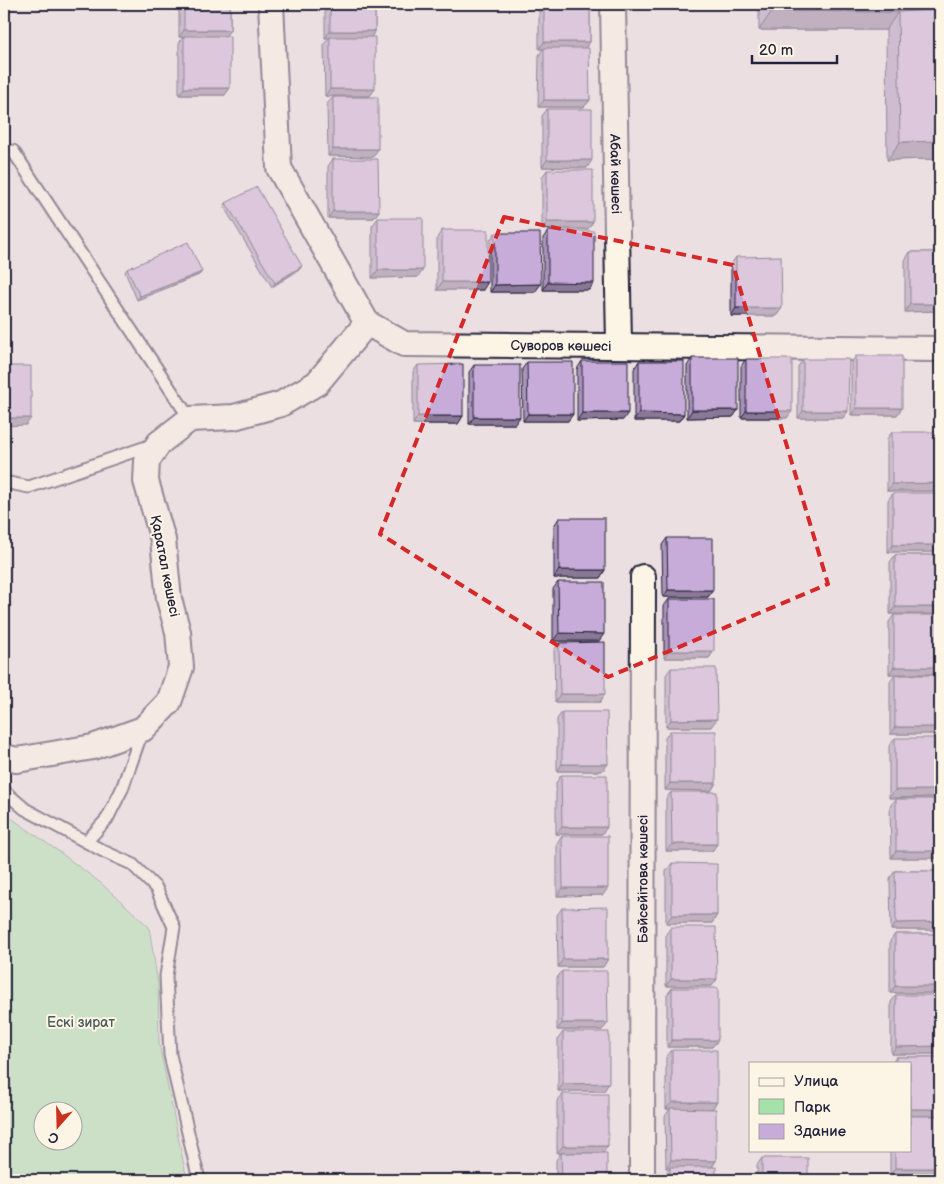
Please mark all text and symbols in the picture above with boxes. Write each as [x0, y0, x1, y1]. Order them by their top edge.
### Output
scale bar [752, 32, 836, 64]
text: 20 m [759, 41, 793, 60]
street label: Абай көшесі [607, 133, 625, 214]
street label: Суворов көшесі [511, 336, 612, 354]
street label: Қаратал көшесі [147, 514, 183, 618]
street label: Бәйсейітова көшесі [634, 815, 651, 943]
park label: Ескі зират [47, 1014, 115, 1031]
legend [749, 1062, 912, 1152]
text: Улица [794, 1072, 839, 1091]
text: Парк [794, 1098, 831, 1117]
north arrow [32, 1102, 82, 1152]
text: Здание [794, 1122, 846, 1141]
text: С [46, 1128, 61, 1147]

